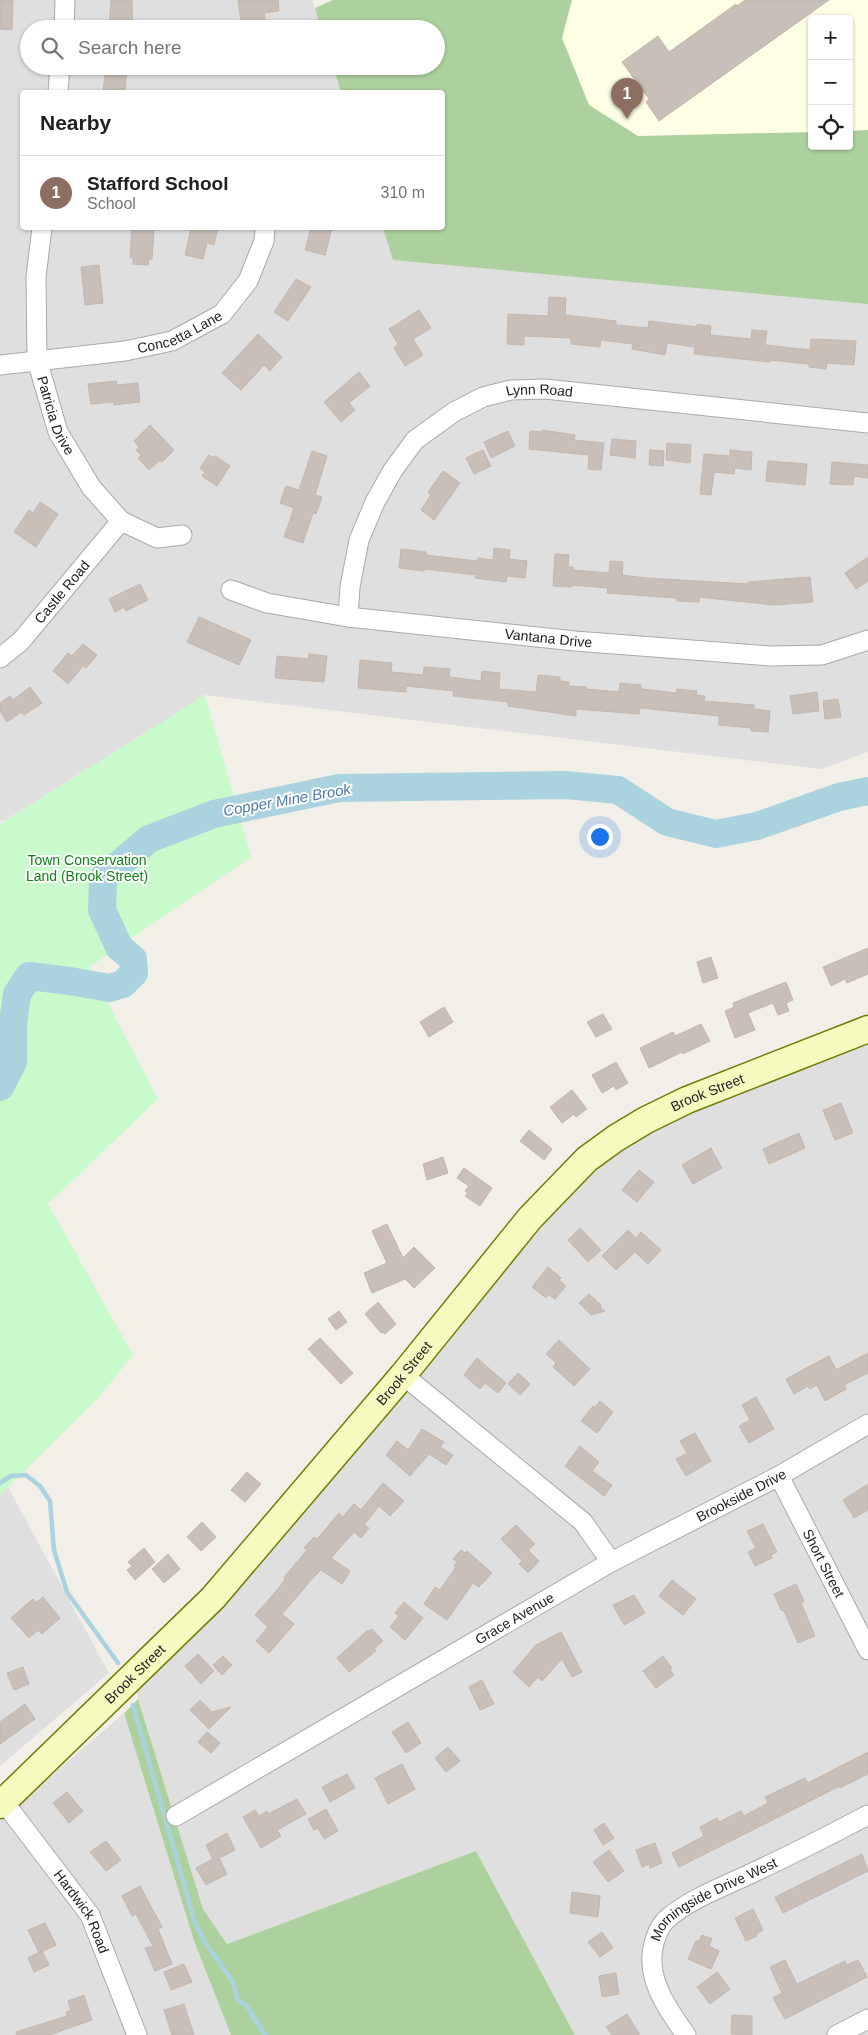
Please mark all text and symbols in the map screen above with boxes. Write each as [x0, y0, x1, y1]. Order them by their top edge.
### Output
map controls [808, 15, 853, 150]
button: + [808, 15, 853, 60]
search box [20, 20, 445, 75]
icon: search [38, 34, 66, 62]
text: Search here [78, 37, 182, 58]
button: − [808, 60, 853, 105]
pin: 1 [611, 78, 643, 119]
button: locate [808, 105, 853, 150]
text: Nearby [40, 111, 111, 134]
text: Stafford School [87, 173, 228, 194]
text: 1 [52, 184, 60, 201]
text: 310 m [381, 184, 425, 201]
text: School [87, 195, 136, 212]
street label: Concetta Lane [136, 307, 225, 356]
street label: Patricia Drive [34, 374, 78, 458]
street label: Lynn Road [504, 381, 574, 400]
street label: Castle Road [31, 557, 93, 627]
street label: Vantana Drive [504, 626, 593, 650]
water label: Copper Mine Brook [222, 780, 353, 819]
your location [587, 824, 613, 850]
park label: Town Conservation Land (Brook Street) [26, 852, 148, 884]
street label: Brook Street [668, 1070, 746, 1115]
street label: Brook Street [373, 1338, 435, 1408]
street label: Brookside Drive [694, 1465, 789, 1525]
street label: Short Street [799, 1526, 848, 1600]
street label: Grace Avenue [472, 1589, 557, 1648]
street label: Brook Street [101, 1641, 168, 1707]
street label: Morningside Drive West [647, 1854, 780, 1943]
street label: Hardwick Road [51, 1867, 112, 1956]

